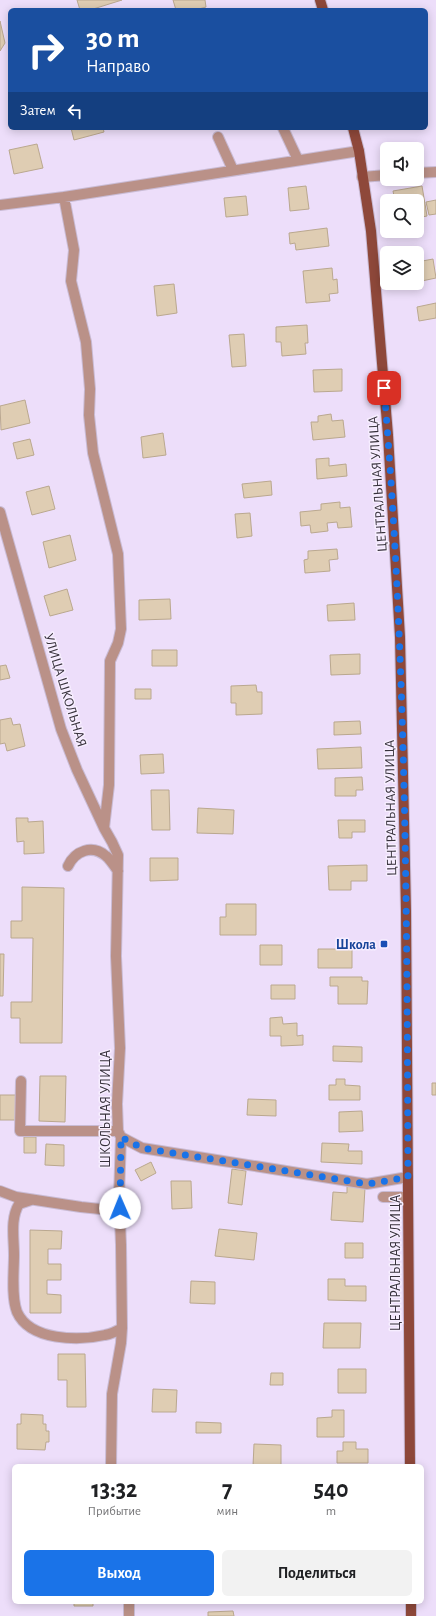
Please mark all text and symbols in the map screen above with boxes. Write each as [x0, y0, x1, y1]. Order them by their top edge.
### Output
icon: right [20, 24, 72, 76]
text: 30 m [86, 25, 139, 53]
text: Направо [86, 58, 150, 76]
icon: left [64, 100, 86, 122]
text: Затем [20, 103, 56, 118]
map controls [380, 142, 424, 290]
button: sound [380, 142, 424, 186]
button: search [380, 194, 424, 238]
button: layers [380, 246, 424, 290]
pin [367, 371, 401, 405]
icon: arrive [373, 377, 395, 399]
street label: ЦЕНТРАЛЬНАЯ УЛИЦА [366, 415, 390, 552]
street label: УЛИЦА ШКОЛЬНАЯ [41, 632, 89, 749]
street label: ЦЕНТРАЛЬНАЯ УЛИЦА [383, 740, 399, 876]
place label: Школа [336, 938, 376, 952]
marker: Школа [379, 939, 389, 949]
street label: ШКОЛЬНАЯ УЛИЦА [99, 1050, 113, 1168]
position arrow [99, 1187, 141, 1229]
street label: ЦЕНТРАЛЬНАЯ УЛИЦА [389, 1195, 403, 1331]
text: 13:32 [91, 1478, 137, 1502]
text: 7 [222, 1478, 232, 1502]
text: 540 [314, 1478, 349, 1502]
text: Прибытие [87, 1505, 141, 1518]
text: мин [217, 1505, 238, 1518]
text: m [326, 1505, 336, 1518]
button: Выход [24, 1550, 214, 1596]
button: Поделиться [222, 1550, 412, 1596]

